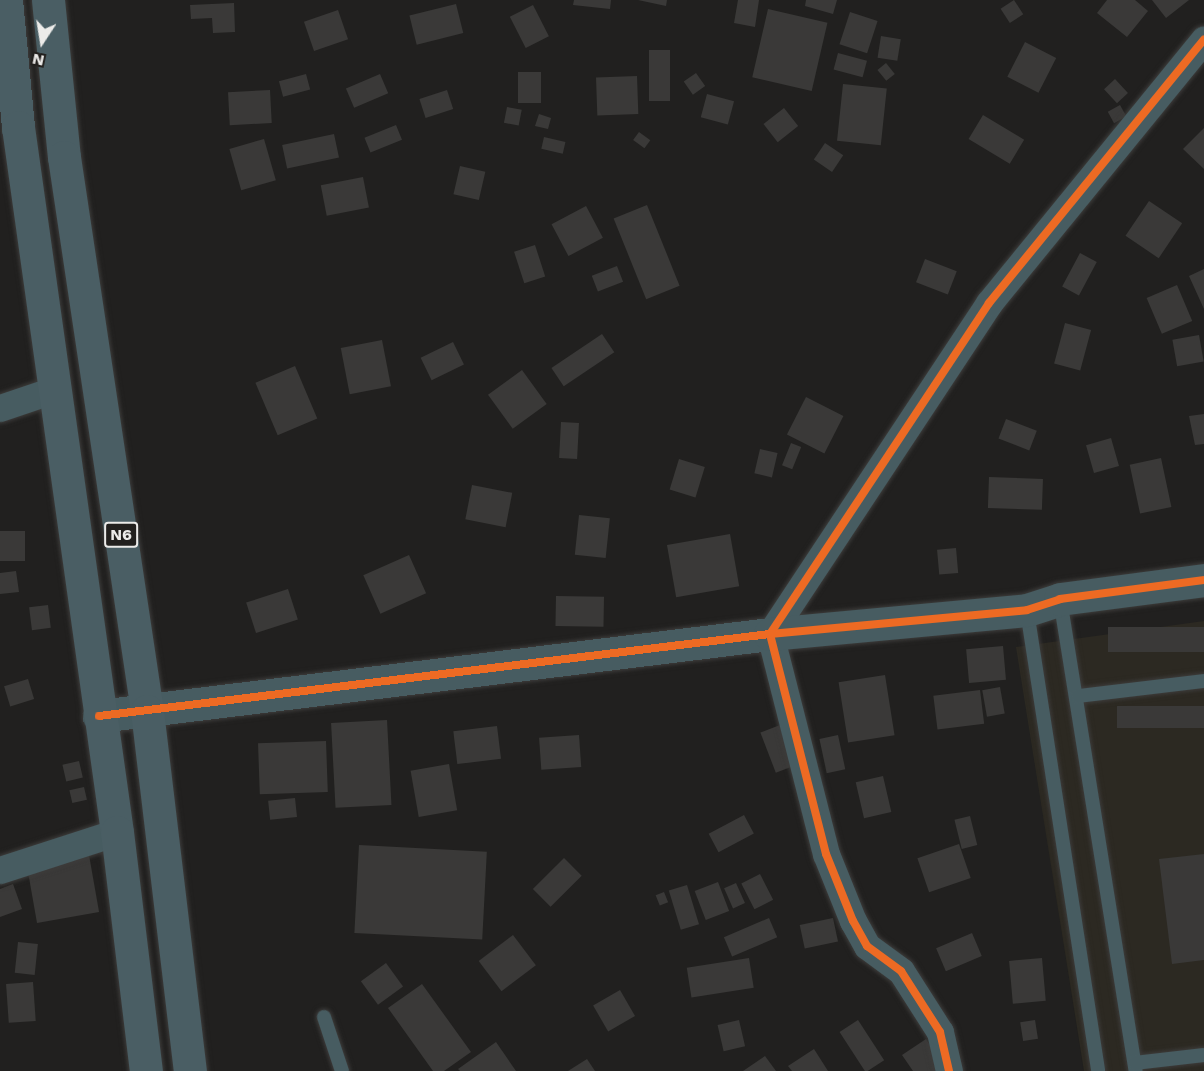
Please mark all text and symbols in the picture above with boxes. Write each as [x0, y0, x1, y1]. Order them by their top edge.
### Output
north arrow [12, 12, 72, 72]
text: N [30, 50, 46, 71]
road number: N6 [103, 522, 139, 548]

